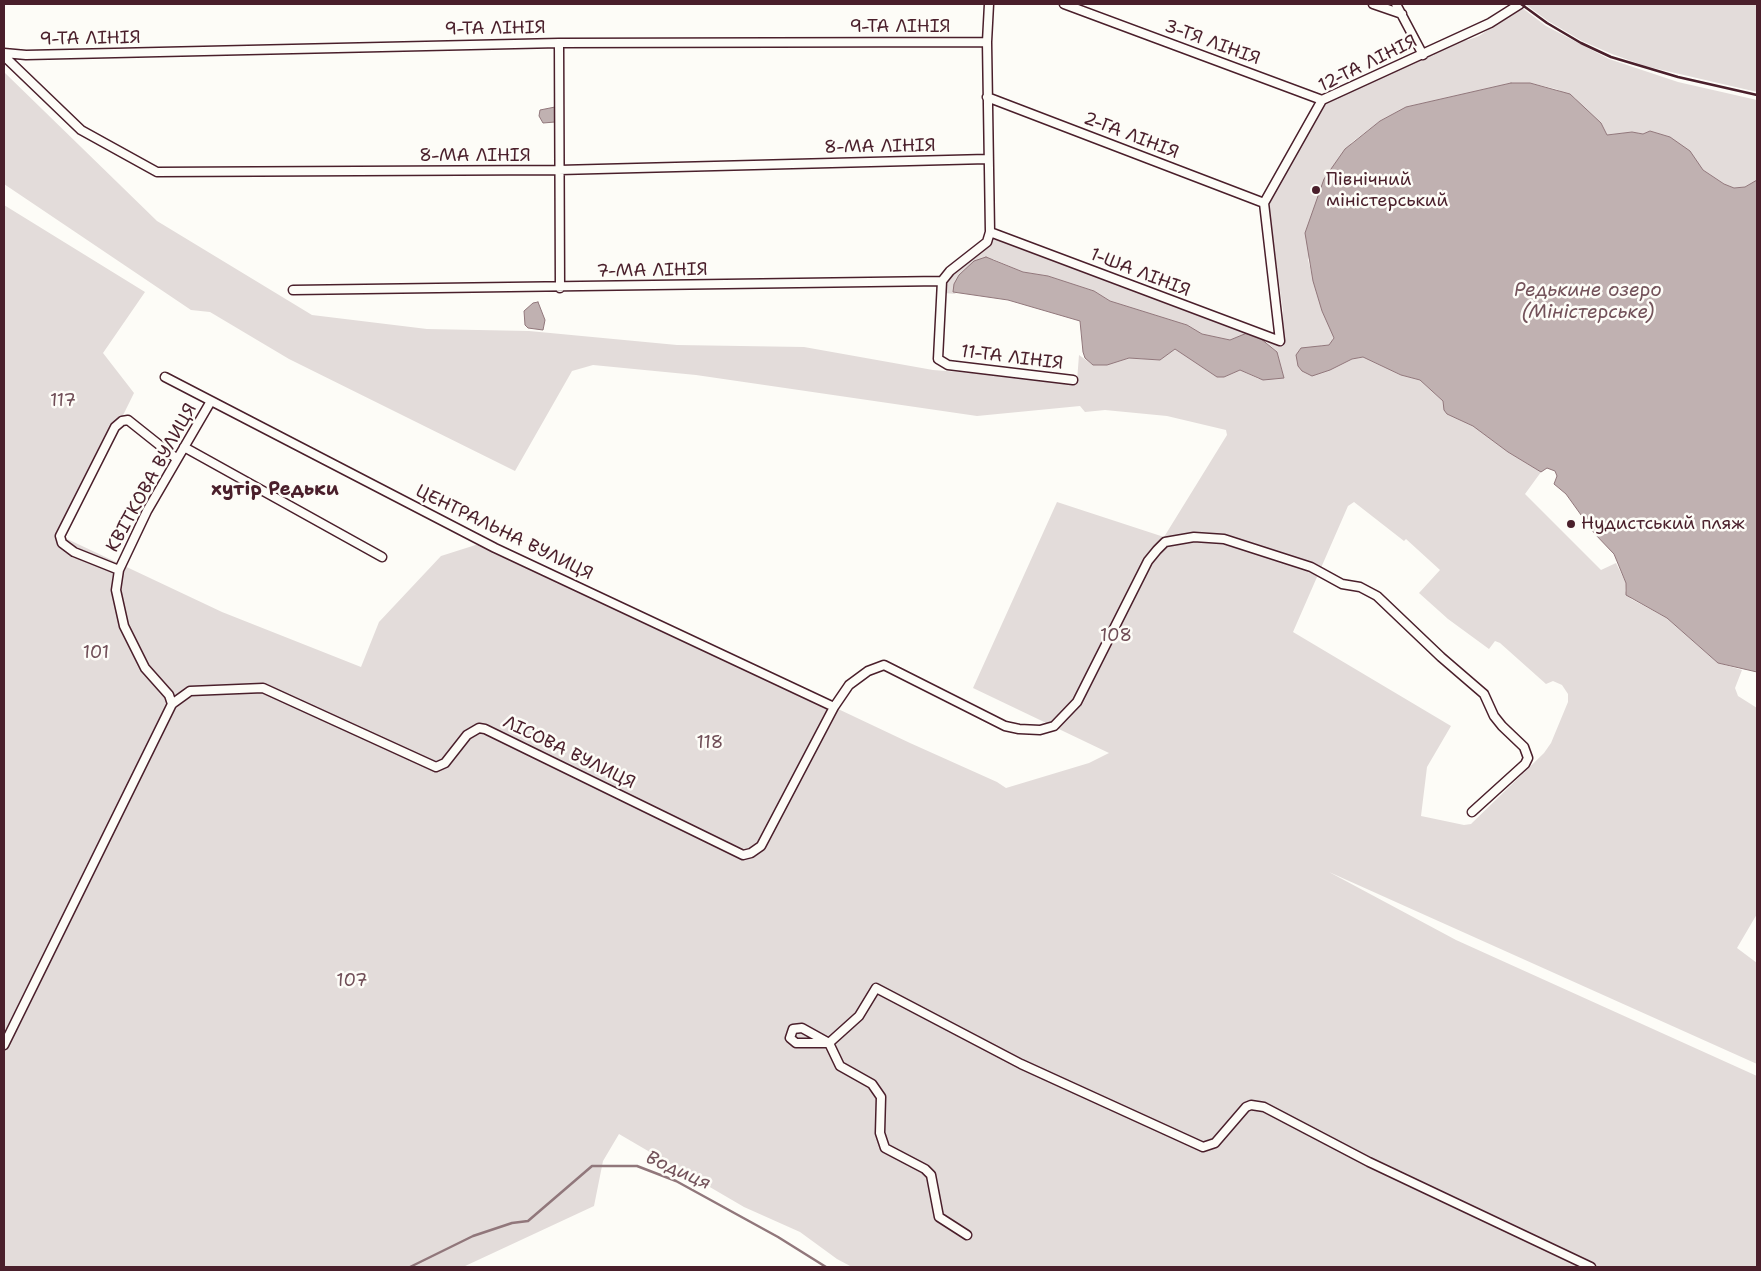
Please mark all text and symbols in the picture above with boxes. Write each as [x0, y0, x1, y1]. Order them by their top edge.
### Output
street label: 9-ТА ЛІНІЯ [849, 16, 951, 38]
street label: 3-ТЯ ЛІНІЯ [1161, 16, 1263, 70]
street label: 9-ТА ЛІНІЯ [444, 17, 546, 41]
street label: 9-ТА ЛІНІЯ [39, 27, 141, 51]
street label: 12-ТА ЛІНІЯ [1315, 31, 1421, 97]
street label: 2-ГА ЛІНІЯ [1080, 108, 1182, 164]
street label: 8-МА ЛІНІЯ [824, 135, 936, 159]
street label: 8-МА ЛІНІЯ [419, 145, 531, 167]
place label: Північний міністерський [1326, 169, 1448, 212]
marker: Північний міністерський [1310, 184, 1322, 196]
street label: 1-ША ЛІНІЯ [1087, 244, 1193, 302]
street label: 7-МА ЛІНІЯ [596, 259, 708, 283]
water label: Редькине озеро (Міністерське) [1514, 280, 1662, 324]
street label: 11-ТА ЛІНІЯ [960, 341, 1064, 375]
park label: 117 [50, 390, 76, 412]
street label: КВІТКОВА ВУЛИЦЯ [102, 400, 202, 556]
district label: хутір Редьки [211, 479, 339, 501]
street label: ЦЕНТРАЛЬНА ВУЛИЦЯ [412, 481, 596, 585]
place label: Нудистський пляж [1581, 513, 1745, 535]
marker: Нудистський пляж [1565, 518, 1577, 530]
park label: 108 [1100, 625, 1132, 647]
park label: 101 [83, 642, 109, 664]
street label: ЛІСОВА ВУЛИЦЯ [499, 712, 639, 794]
park label: 118 [697, 732, 723, 754]
park label: 107 [336, 970, 368, 992]
water label: Водиця [642, 1147, 714, 1195]

